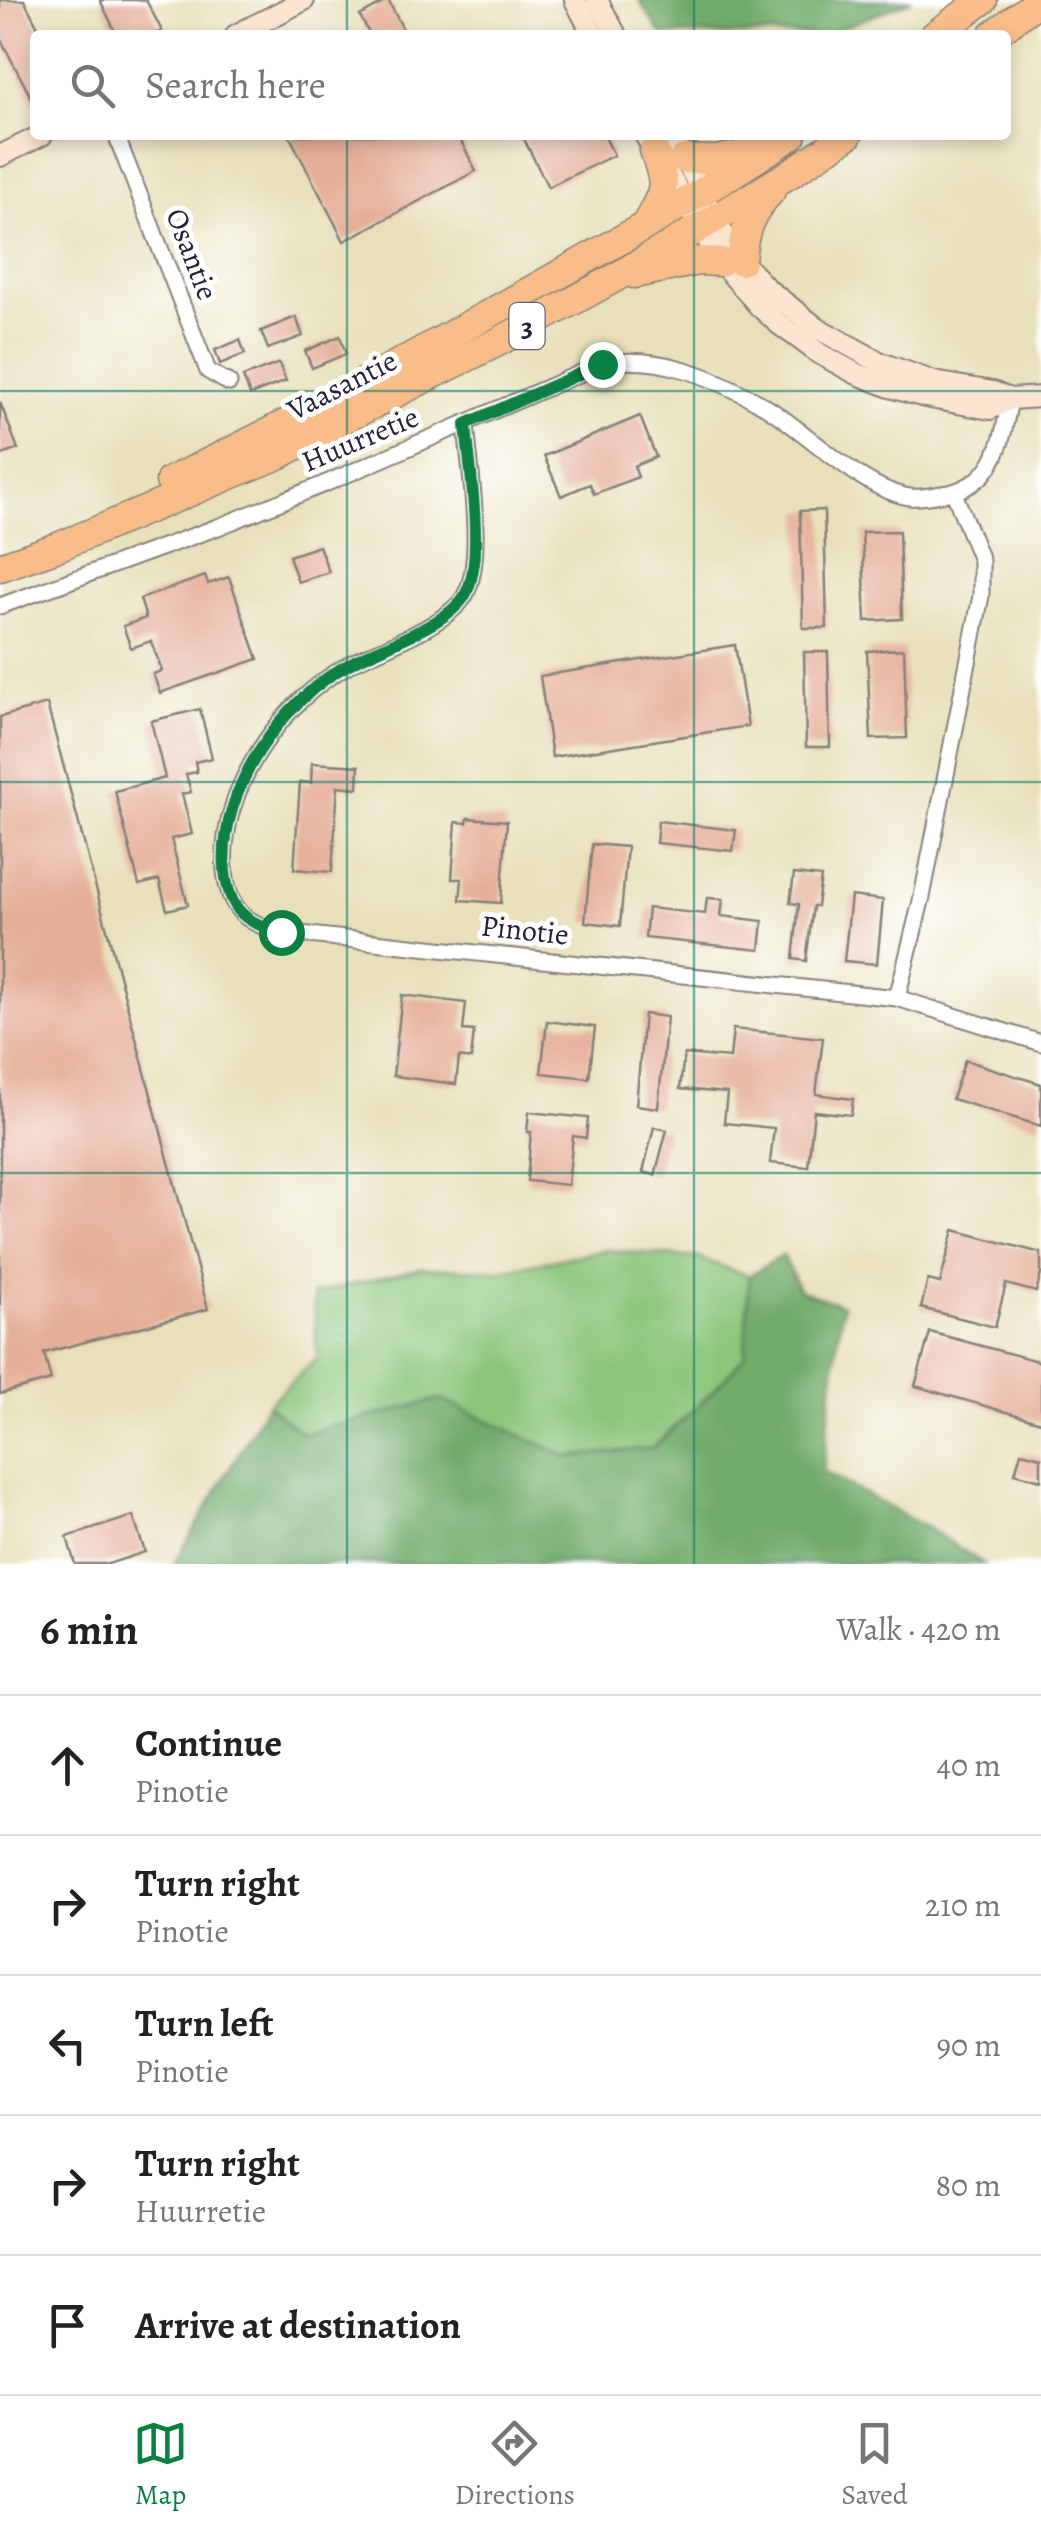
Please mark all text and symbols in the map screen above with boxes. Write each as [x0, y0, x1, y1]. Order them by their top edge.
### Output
search box [30, 30, 1011, 140]
icon: search [65, 58, 120, 113]
text: Search here [145, 59, 326, 111]
street label: Osantie [156, 202, 228, 306]
road number: 3 [510, 303, 544, 349]
street label: Vaasantie [279, 340, 404, 430]
route end [580, 342, 626, 388]
street label: Huurretie [296, 397, 424, 481]
street label: Pinotie [479, 906, 571, 954]
route start [259, 910, 305, 956]
text: 6 min [40, 1601, 138, 1658]
text: Walk · 420 m [836, 1607, 1001, 1651]
text: Continue [135, 1717, 282, 1769]
icon: ahead [40, 1738, 95, 1793]
text: 40 m [936, 1743, 1001, 1787]
text: Pinotie [135, 1769, 229, 1813]
text: Turn right [135, 1857, 300, 1909]
icon: right [40, 1878, 95, 1933]
text: 210 m [925, 1883, 1001, 1927]
text: Pinotie [135, 1909, 229, 1953]
text: Turn left [135, 1997, 274, 2049]
icon: left [40, 2018, 95, 2073]
text: 90 m [936, 2023, 1001, 2067]
text: Pinotie [135, 2049, 229, 2093]
text: Turn right [135, 2137, 300, 2189]
icon: right [40, 2158, 95, 2213]
text: 80 m [935, 2163, 1001, 2207]
text: Huurretie [135, 2189, 266, 2233]
icon: arrive [40, 2298, 95, 2353]
text: Arrive at destination [135, 2299, 461, 2351]
tab: Map [133, 2416, 188, 2514]
tab: Directions [455, 2416, 575, 2514]
tab: Saved [841, 2416, 908, 2514]

